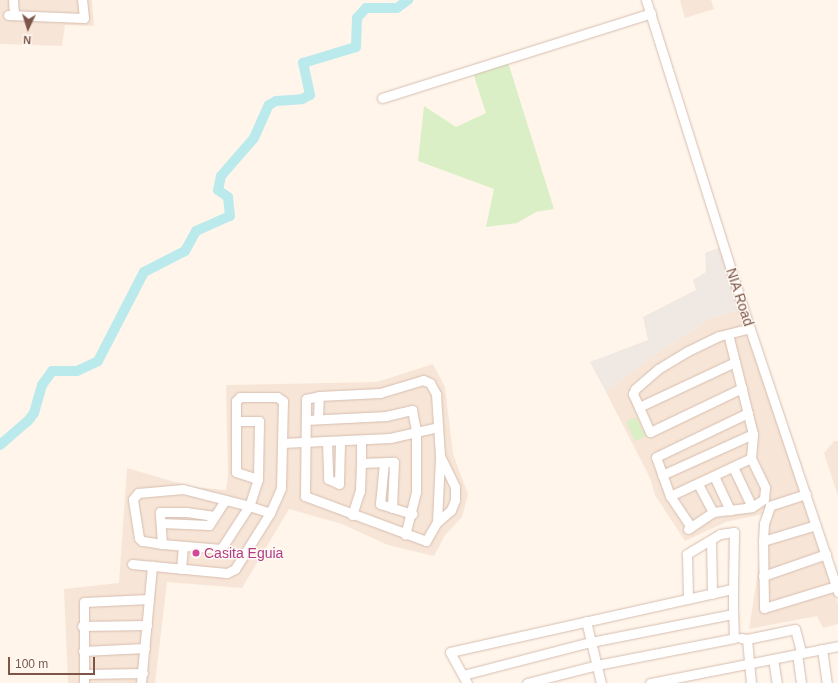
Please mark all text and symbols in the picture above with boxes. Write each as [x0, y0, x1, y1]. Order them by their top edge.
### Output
north arrow [8, 8, 48, 48]
text: N [23, 34, 32, 46]
street label: NIA Road [723, 266, 757, 328]
place label: Casita Eguia [204, 545, 283, 561]
marker: Casita Eguia [191, 548, 201, 558]
scale bar [10, 649, 97, 675]
text: 100 m [15, 657, 48, 671]

